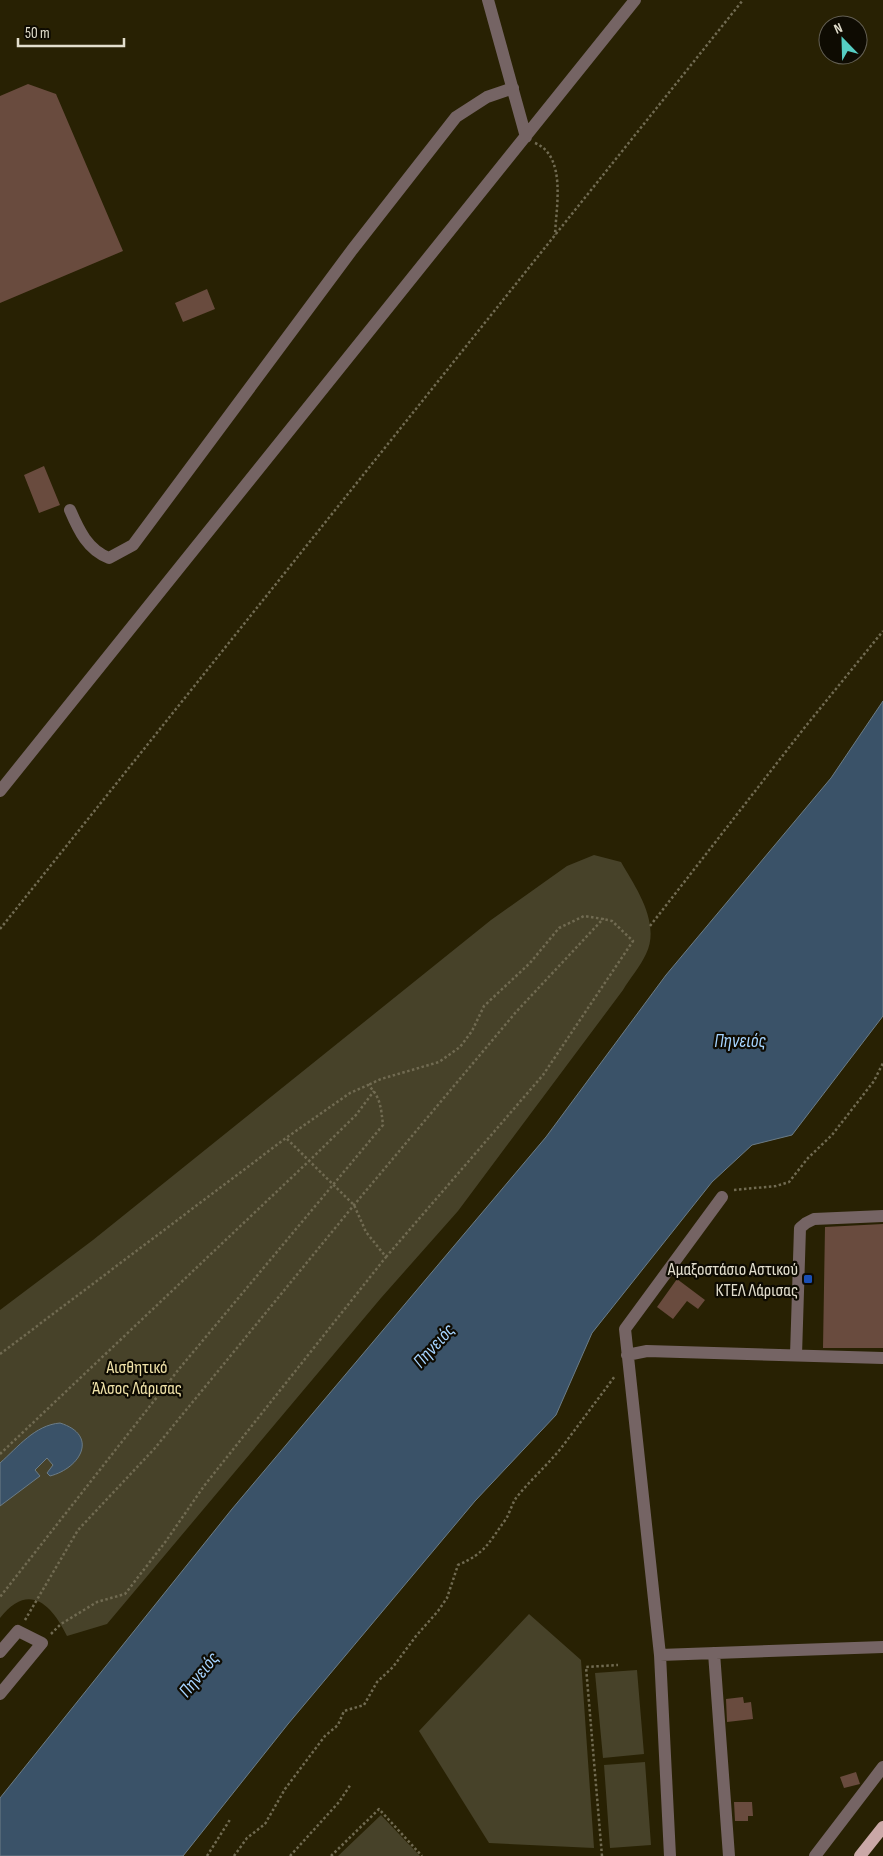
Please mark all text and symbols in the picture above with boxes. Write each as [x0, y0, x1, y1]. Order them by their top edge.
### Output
scale bar [18, 15, 124, 47]
north arrow [818, 15, 868, 65]
text: N [831, 19, 845, 38]
text: 50 m [25, 24, 50, 43]
water label: Πηνειός [714, 1030, 766, 1053]
place label: Αμαξοστάσιο Αστικού ΚΤΕΛ Λάρισας [667, 1259, 798, 1301]
marker: Αμαξοστάσιο Αστικού ΚΤΕΛ Λάρισας [802, 1273, 814, 1285]
water label: Πηνειός [408, 1319, 460, 1373]
park label: Αισθητικό Άλσος Λάρισας [92, 1357, 182, 1399]
water label: Πηνειός [174, 1647, 225, 1702]

